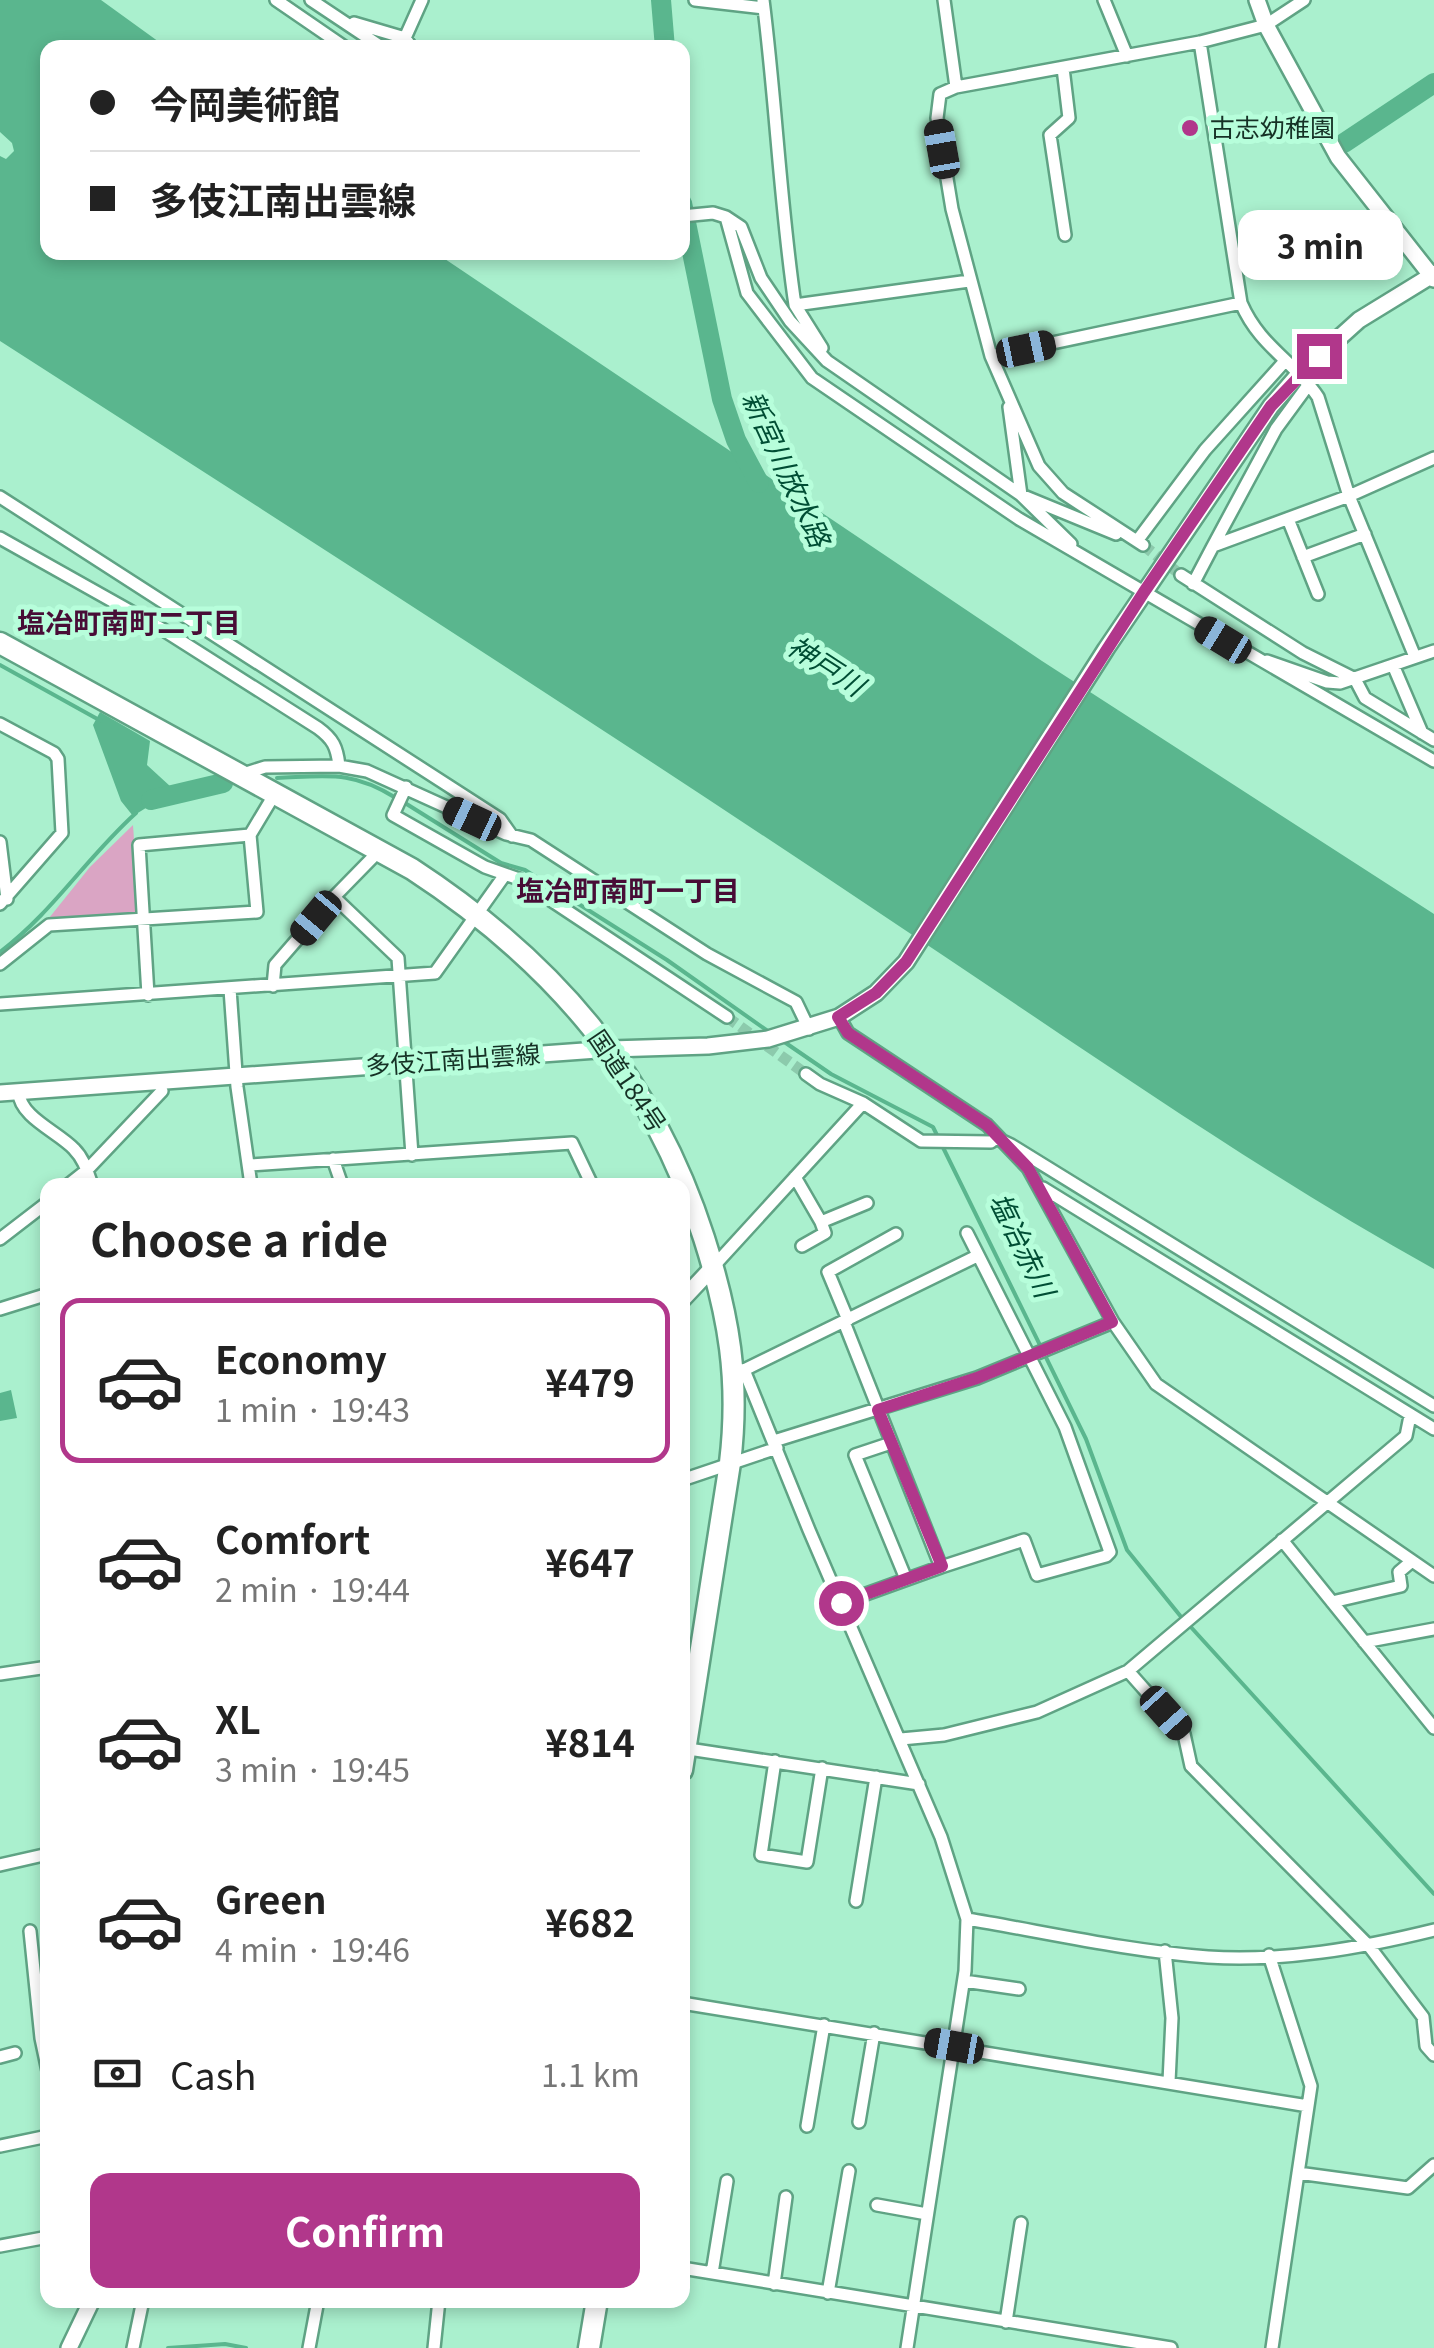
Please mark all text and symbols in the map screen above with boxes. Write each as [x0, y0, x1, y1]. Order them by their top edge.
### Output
text: 今岡美術館 [150, 75, 340, 130]
place label: 古志幼稚園 [1210, 108, 1335, 144]
car [922, 117, 962, 181]
marker: 古志幼稚園 [1179, 117, 1201, 139]
text: 多伎江南出雲線 [150, 171, 416, 226]
callout: 3 min [1236, 211, 1402, 281]
text: 3 min [1277, 222, 1364, 268]
car [994, 328, 1058, 370]
route end [1297, 334, 1342, 379]
water label: 新宮川放水路 [734, 384, 842, 555]
district label: 塩冶町南町二丁目 [17, 601, 241, 641]
car [1190, 612, 1256, 668]
water label: 神戸川 [781, 625, 876, 706]
car [438, 793, 506, 845]
district label: 塩冶町南町一丁目 [516, 869, 740, 909]
car [285, 885, 347, 951]
street label: 国道184号 [581, 1021, 676, 1138]
street label: 多伎江南出雲線 [364, 1034, 541, 1082]
water label: 塩冶赤川 [981, 1185, 1068, 1306]
text: Choose a ride [90, 1205, 388, 1270]
text: Economy [215, 1330, 387, 1385]
icon: car [95, 1336, 185, 1426]
text: ¥479 [545, 1353, 635, 1408]
text: 1 min · 19:43 [215, 1385, 410, 1431]
text: Comfort [215, 1510, 370, 1565]
icon: car [95, 1516, 185, 1606]
text: ¥647 [545, 1533, 635, 1588]
text: 2 min · 19:44 [215, 1565, 410, 1611]
route start [819, 1581, 864, 1626]
car [1135, 1681, 1197, 1745]
text: XL [215, 1690, 261, 1745]
icon: car [95, 1696, 185, 1786]
text: ¥814 [545, 1713, 635, 1768]
text: 3 min · 19:45 [215, 1745, 410, 1791]
text: Green [215, 1870, 327, 1925]
icon: car [95, 1876, 185, 1966]
text: ¥682 [545, 1893, 635, 1948]
text: 4 min · 19:46 [215, 1925, 410, 1971]
car [922, 2026, 986, 2066]
icon: cash [90, 2046, 145, 2101]
text: Cash [170, 2046, 257, 2101]
text: 1.1 km [541, 2050, 640, 2096]
button: Confirm [90, 2173, 640, 2288]

